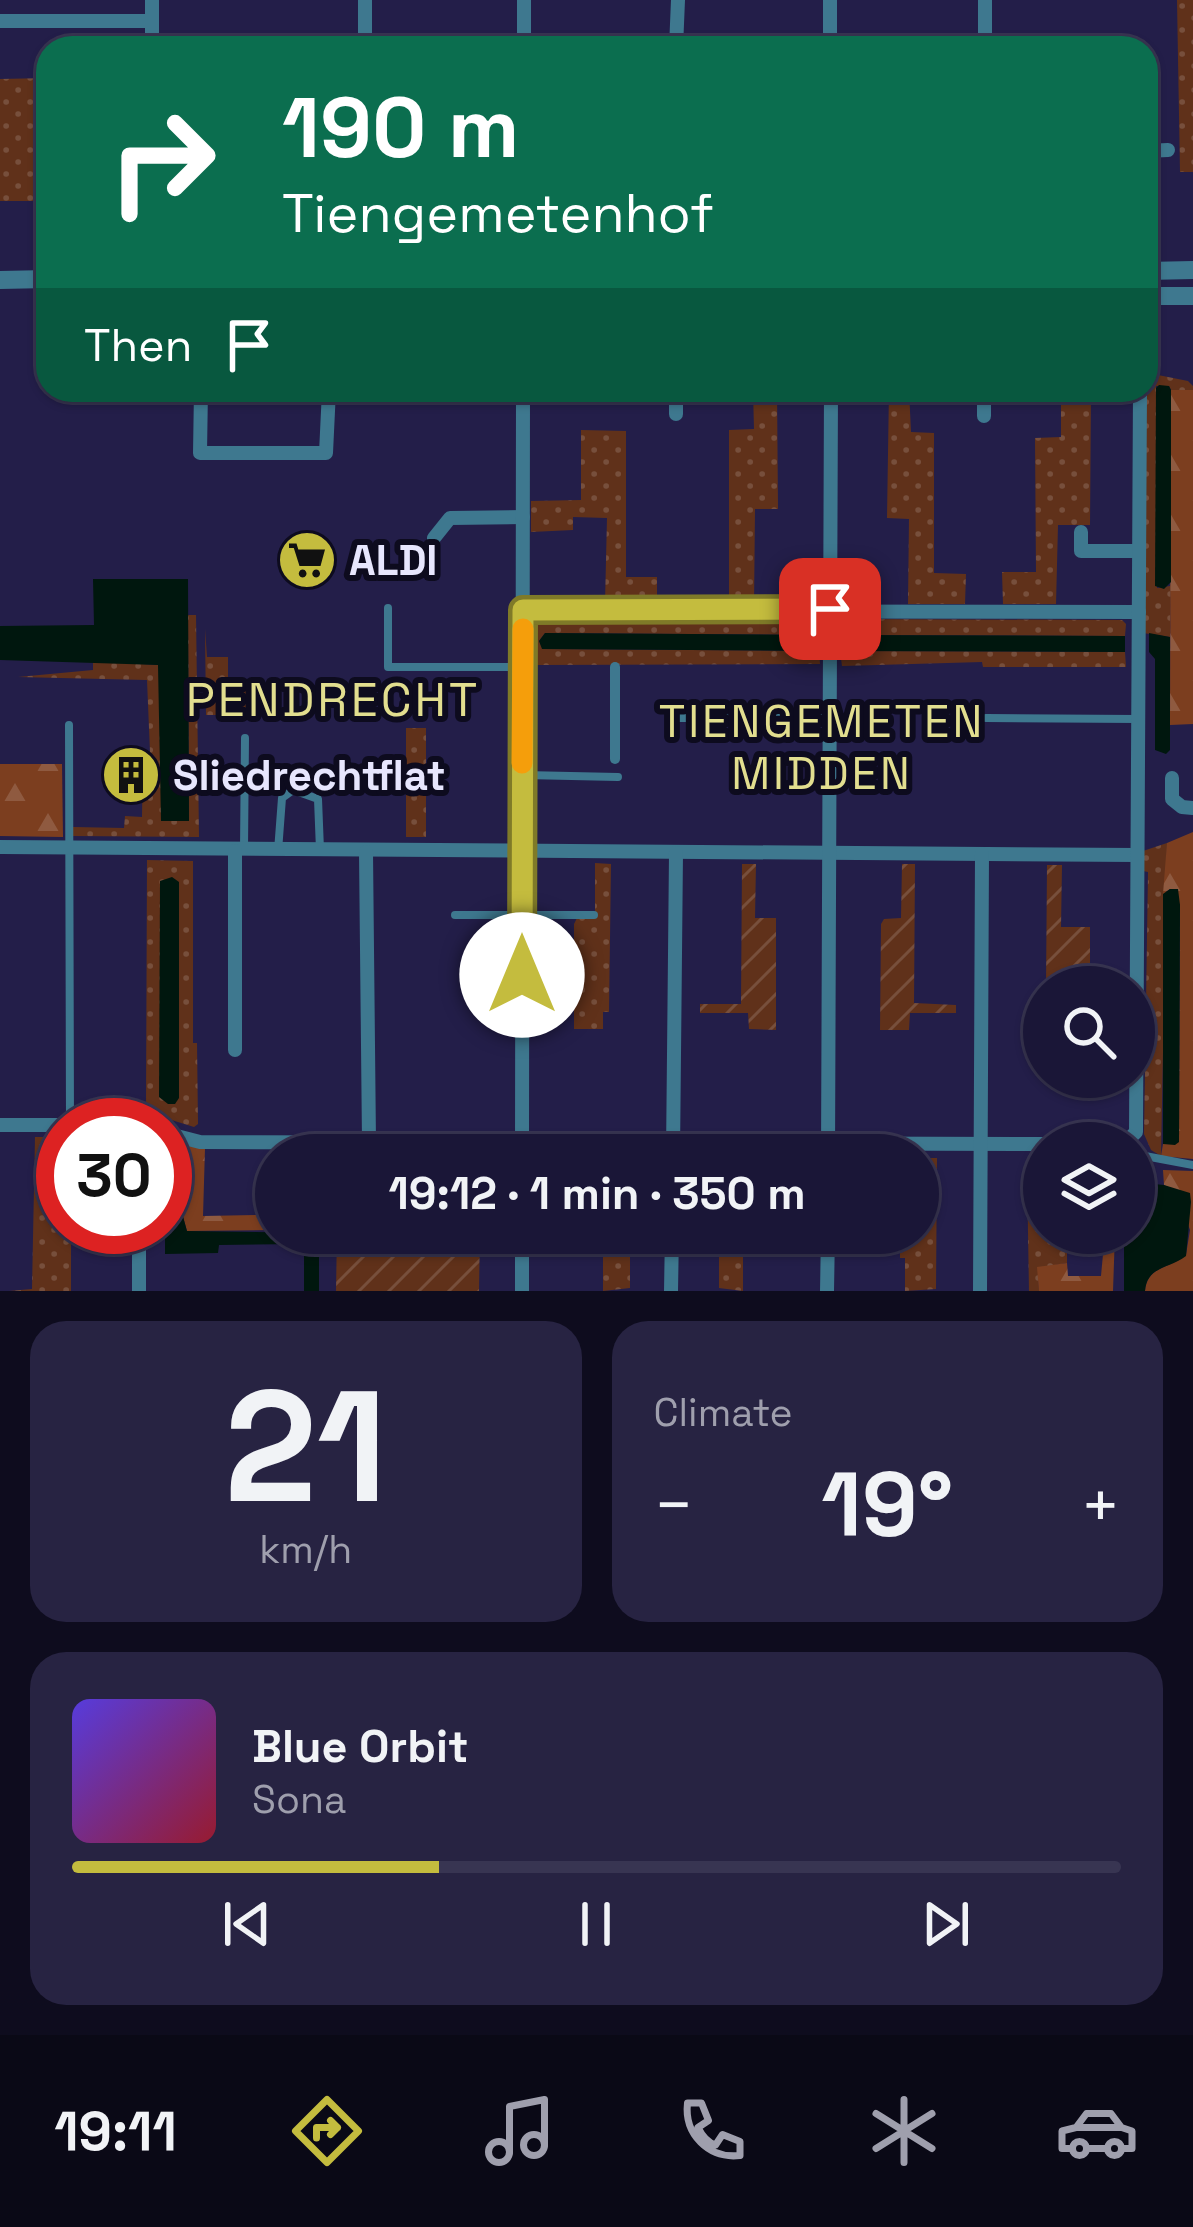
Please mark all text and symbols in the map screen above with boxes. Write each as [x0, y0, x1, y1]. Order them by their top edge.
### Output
text: 190 m [282, 74, 519, 182]
icon: right [84, 84, 240, 240]
text: Tiengemetenhof [282, 179, 714, 248]
icon: arrive [216, 312, 282, 378]
text: Then [84, 317, 192, 374]
supermarket icon: ALDI [276, 529, 338, 591]
place label: ALDI [349, 534, 437, 587]
pin [779, 558, 881, 660]
icon: arrive [797, 576, 863, 642]
district label: PENDRECHT [186, 669, 480, 730]
district label: TIENGEMETEN MIDDEN [659, 693, 985, 802]
building icon: Sliedrechtflat [100, 744, 162, 806]
place label: Sliedrechtflat [173, 749, 446, 802]
position arrow [459, 912, 585, 1038]
map controls [1023, 966, 1155, 1254]
button: search [1023, 966, 1155, 1098]
speed limit sign: 30 [36, 1098, 192, 1254]
button: layers [1023, 1122, 1155, 1254]
text: 19:12 · 1 min · 350 m [388, 1165, 806, 1222]
text: 21 [224, 1347, 387, 1547]
text: Climate [654, 1388, 793, 1437]
text: 19° [821, 1447, 953, 1562]
text: − [654, 1463, 694, 1547]
text: + [1080, 1463, 1121, 1547]
text: km/h [259, 1525, 352, 1574]
text: Blue Orbit [252, 1718, 468, 1775]
text: Sona [252, 1775, 346, 1824]
icon: previous [214, 1891, 280, 1957]
icon: pause [563, 1891, 629, 1957]
icon: next [913, 1891, 979, 1957]
icon: directions [285, 2089, 369, 2173]
icon: music [478, 2089, 562, 2173]
icon: phone [670, 2089, 754, 2173]
icon: climate [862, 2089, 946, 2173]
icon: car [1055, 2089, 1139, 2173]
text: 19:11 [54, 2097, 177, 2166]

